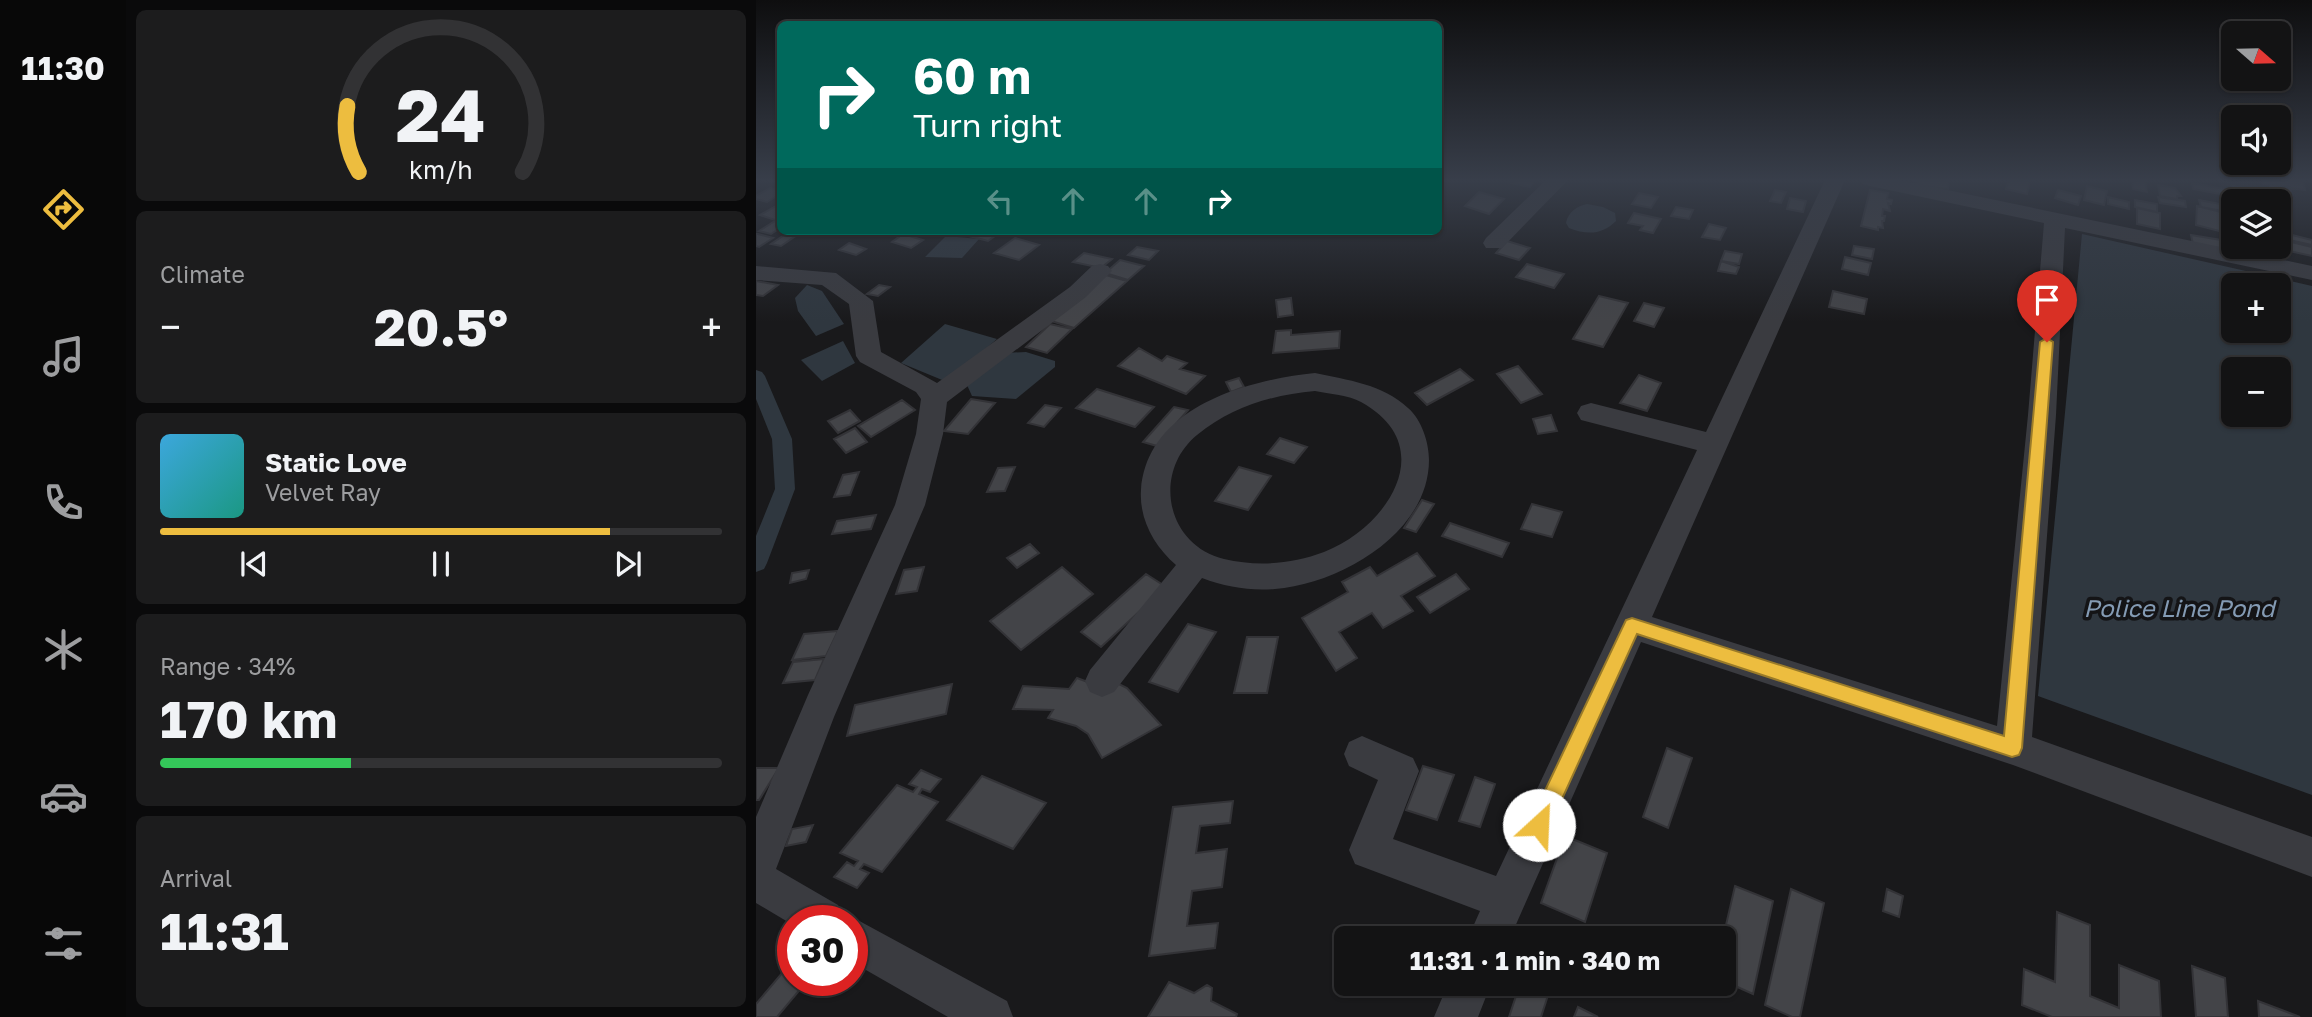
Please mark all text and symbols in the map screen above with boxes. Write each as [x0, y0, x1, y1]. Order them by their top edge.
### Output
north arrow [2221, 21, 2291, 91]
map controls [2221, 21, 2291, 427]
text: 60 m [913, 46, 1031, 105]
text: 11:30 [21, 49, 105, 87]
icon: right [798, 49, 889, 140]
text: 24 [396, 71, 486, 158]
button: sound [2221, 105, 2291, 175]
text: Turn right [913, 106, 1062, 144]
text: km/h [409, 154, 473, 185]
icon: left [981, 182, 1019, 220]
icon: ahead [1054, 182, 1092, 220]
icon: ahead [1127, 182, 1165, 220]
icon: right [1200, 182, 1238, 220]
icon: directions [39, 185, 88, 234]
button: layers [2221, 189, 2291, 259]
text: Climate [160, 260, 245, 288]
pin [2017, 270, 2077, 342]
button: + [2221, 273, 2291, 343]
icon: arrive [2028, 281, 2066, 319]
text: 20.5° [374, 295, 508, 357]
text: − [160, 304, 181, 349]
text: + [701, 304, 722, 349]
icon: music [39, 332, 88, 381]
button: − [2221, 357, 2291, 427]
text: Static Love [265, 447, 407, 478]
icon: phone [39, 478, 88, 527]
text: Velvet Ray [265, 478, 381, 506]
icon: previous [235, 545, 273, 583]
icon: pause [422, 545, 460, 583]
icon: next [609, 545, 647, 583]
water label: Police Line Pond [2083, 593, 2278, 622]
icon: climate [39, 625, 88, 674]
text: Range · 34% [160, 652, 295, 680]
text: 170 km [160, 687, 338, 749]
icon: car [39, 772, 88, 821]
position arrow [1502, 788, 1576, 862]
text: Arrival [160, 864, 232, 892]
text: 11:31 [160, 899, 289, 961]
speed limit sign: 30 [777, 905, 868, 996]
icon: filters [39, 919, 88, 968]
text: 11:31 · 1 min · 340 m [1410, 945, 1660, 976]

